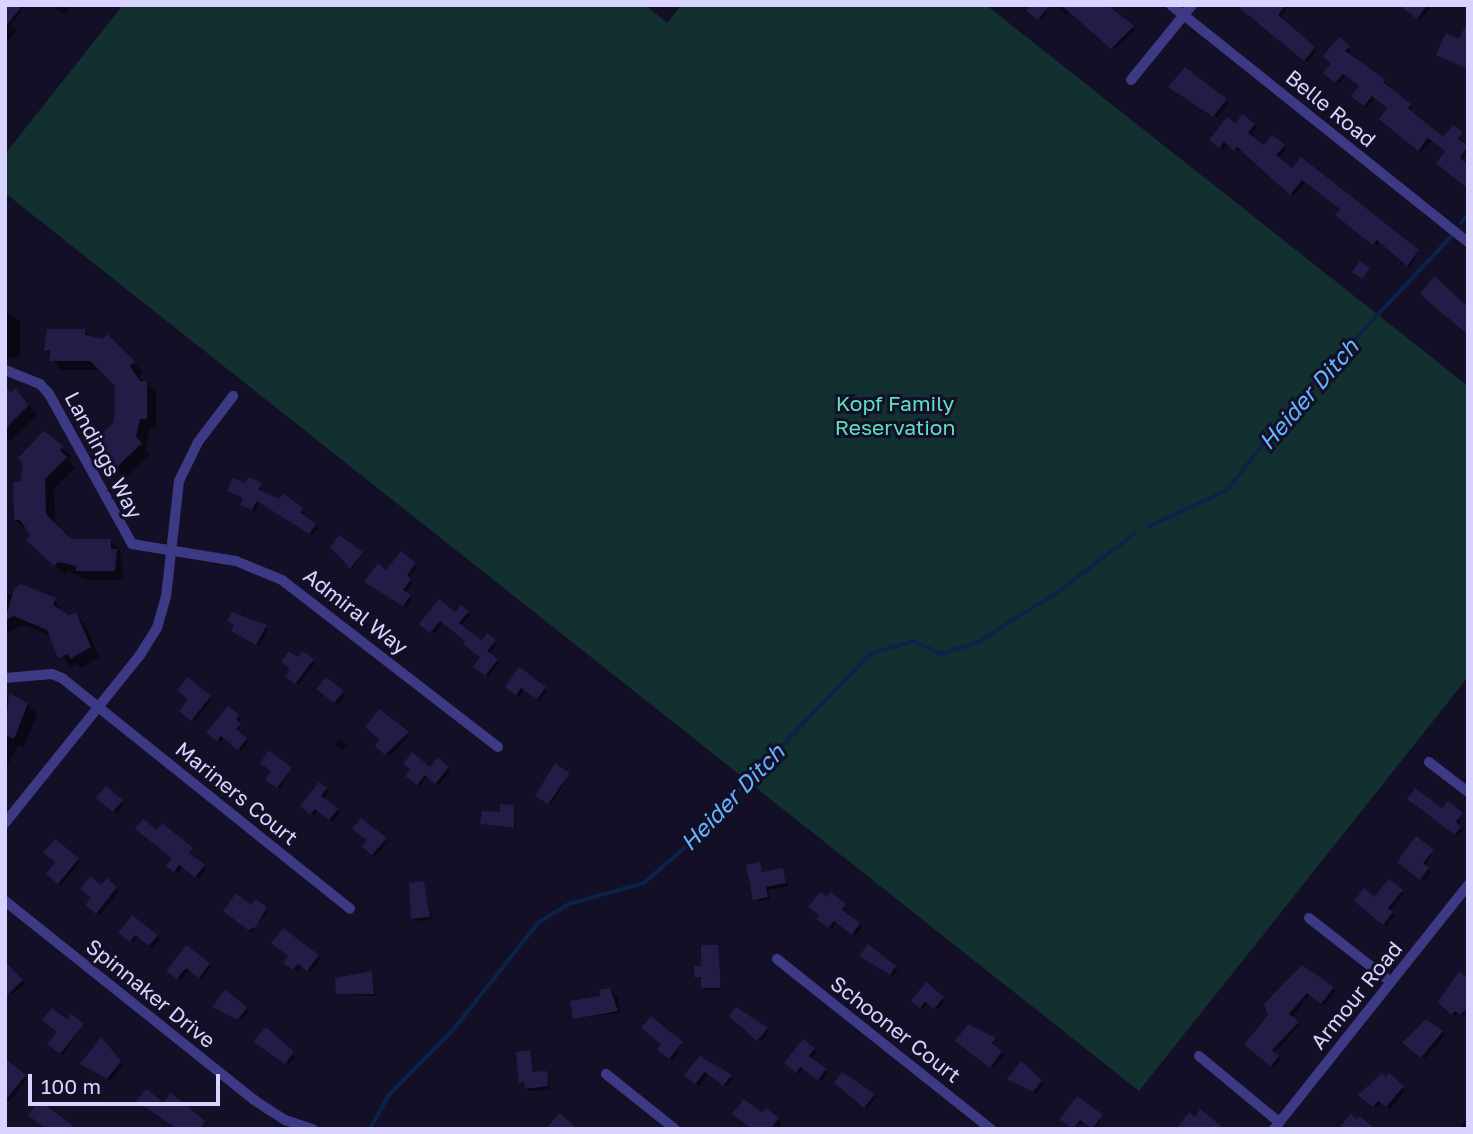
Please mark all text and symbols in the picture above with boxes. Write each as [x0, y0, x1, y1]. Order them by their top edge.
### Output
street label: Belle Road [1281, 64, 1381, 152]
water label: Heider Ditch [1253, 333, 1363, 455]
street label: Landings Way [60, 387, 148, 523]
park label: Kopf Family Reservation [835, 390, 955, 440]
street label: Admiral Way [299, 562, 413, 660]
street label: Mariners Court [171, 736, 303, 850]
water label: Heider Ditch [674, 738, 790, 856]
street label: Spinnaker Drive [81, 933, 221, 1053]
street label: Armour Road [1305, 936, 1407, 1054]
street label: Schooner Court [826, 970, 966, 1088]
scale bar [32, 1060, 224, 1104]
text: 100 m [41, 1073, 101, 1099]

